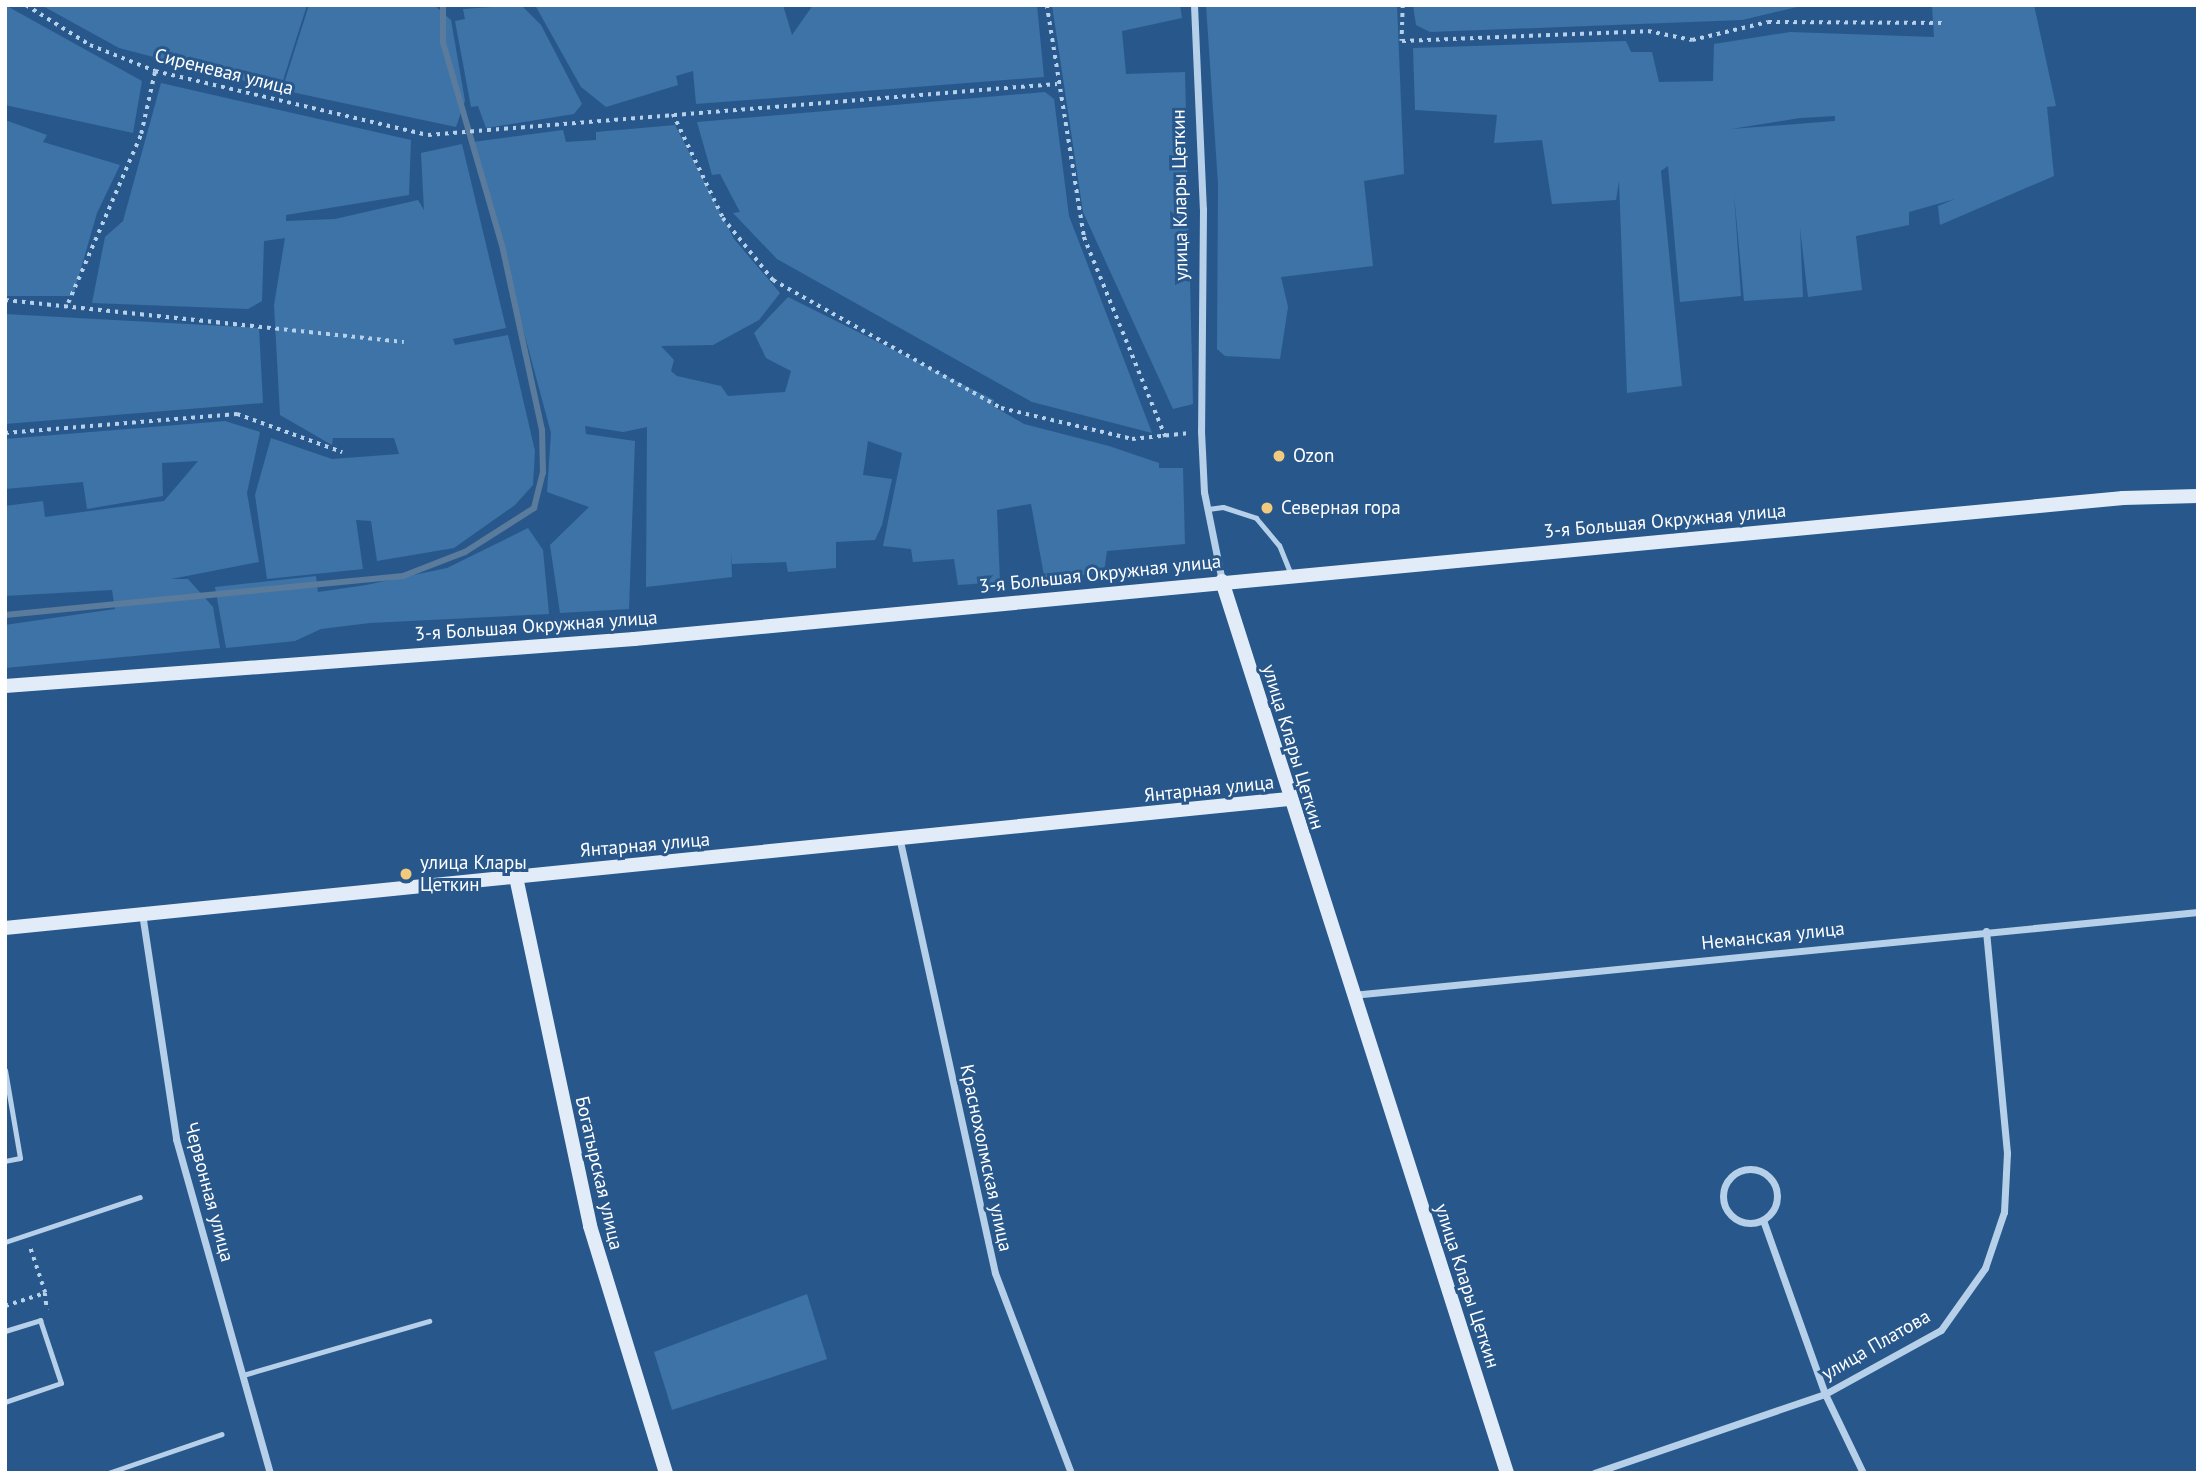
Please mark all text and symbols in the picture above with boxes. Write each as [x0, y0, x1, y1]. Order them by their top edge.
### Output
street label: Сиреневая улица [152, 44, 296, 100]
street label: улица Клары Цеткин [1167, 109, 1193, 281]
place label: Ozon [1293, 445, 1334, 467]
marker: Ozon [1271, 448, 1287, 464]
place label: Северная гора [1281, 497, 1401, 519]
street label: 3-я Большая Окружная улица [1543, 499, 1787, 543]
marker: Северная гора [1259, 500, 1275, 516]
street label: 3-я Большая Окружная улица [978, 550, 1222, 598]
street label: 3-я Большая Окружная улица [414, 606, 658, 646]
street label: улица Клары Цеткин [1257, 662, 1329, 832]
street label: Янтарная улица [1143, 771, 1275, 807]
street label: Янтарная улица [579, 828, 711, 862]
place label: улица Клары Цеткин [420, 852, 527, 896]
marker: улица Клары Цеткин [398, 866, 414, 882]
street label: Неманская улица [1700, 917, 1846, 955]
street label: Краснохолмская улица [955, 1062, 1017, 1254]
street label: Богатырская улица [570, 1094, 628, 1252]
street label: Червонная улица [179, 1120, 239, 1264]
street label: улица Клары Цеткин [1430, 1201, 1504, 1371]
street label: улица Платова [1818, 1305, 1934, 1385]

